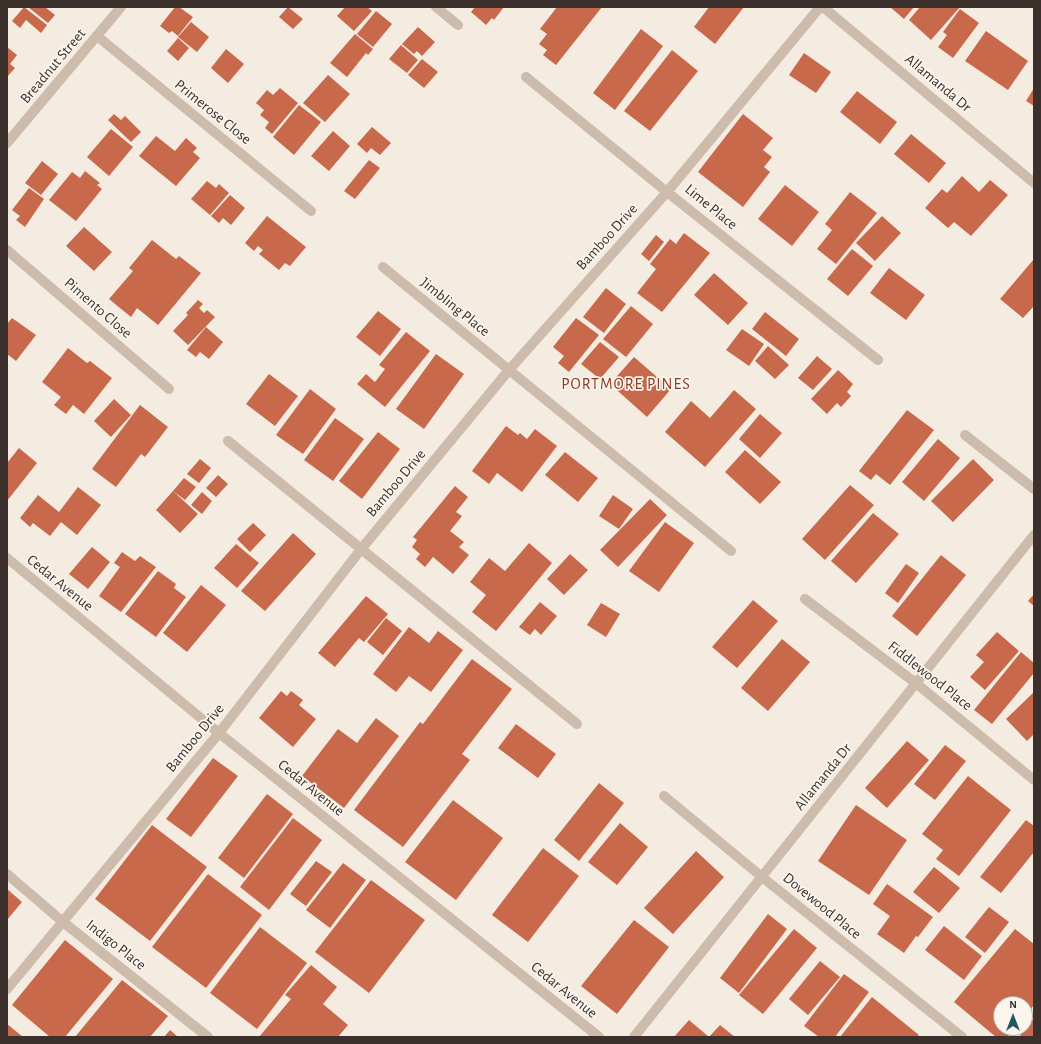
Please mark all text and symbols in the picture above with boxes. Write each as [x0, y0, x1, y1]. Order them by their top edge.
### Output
street label: Breadnut Street [16, 25, 90, 107]
street label: Allamanda Dr [901, 50, 975, 116]
street label: Primerose Close [171, 76, 255, 148]
street label: Lime Place [681, 180, 741, 234]
street label: Bamboo Drive [573, 200, 641, 274]
street label: Pimento Close [60, 274, 136, 342]
street label: Jimbling Place [417, 274, 493, 340]
district label: PORTMORE PINES [561, 374, 691, 394]
street label: Bamboo Drive [362, 445, 430, 521]
street label: Cedar Avenue [23, 551, 97, 615]
street label: Fiddlewood Place [884, 637, 976, 715]
street label: Bamboo Drive [162, 700, 228, 776]
street label: Allamanda Dr [790, 740, 856, 814]
street label: Cedar Avenue [274, 756, 348, 820]
street label: Dovewood Place [779, 869, 865, 943]
street label: Indigo Place [82, 916, 150, 974]
street label: Cedar Avenue [527, 958, 601, 1022]
north arrow [993, 996, 1033, 1036]
text: N [1009, 999, 1017, 1010]

